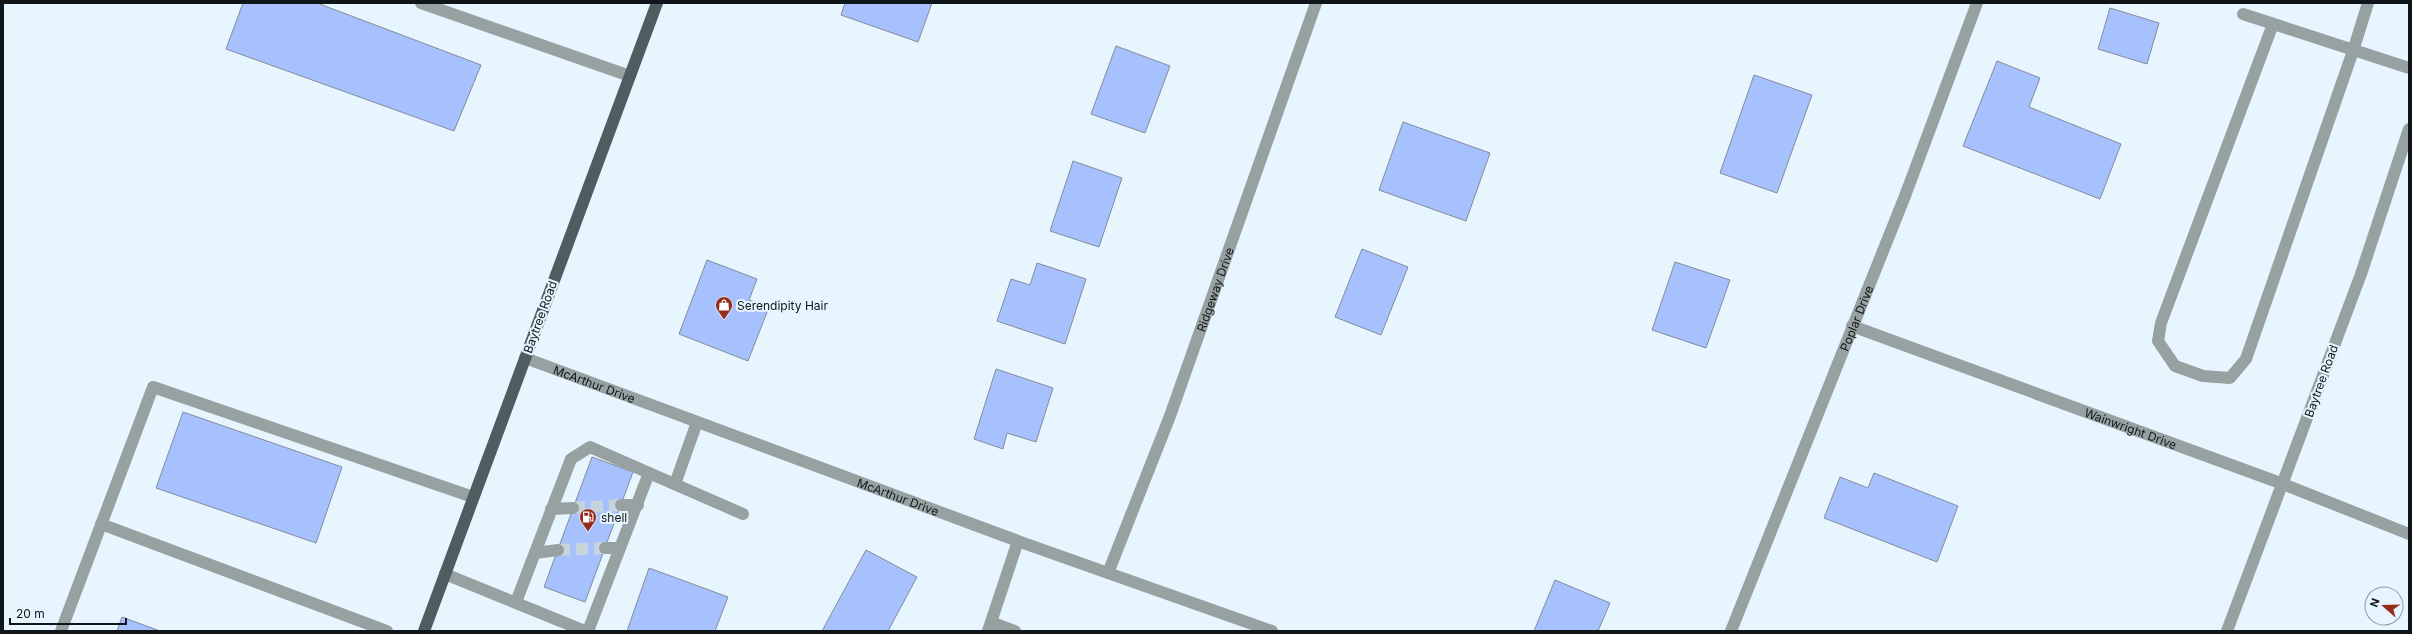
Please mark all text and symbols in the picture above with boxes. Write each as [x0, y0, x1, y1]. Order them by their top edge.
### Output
street label: Ridgeway Drive [1193, 245, 1237, 334]
street label: Baytree Road [520, 279, 560, 355]
street label: Poplar Drive [1836, 283, 1876, 353]
shop icon: Serendipity Hair [714, 295, 734, 320]
place label: Serendipity Hair [737, 298, 828, 313]
street label: Baytree Road [2301, 343, 2341, 419]
street label: McArthur Drive [551, 362, 637, 406]
street label: Wainwright Drive [2083, 404, 2179, 452]
street label: McArthur Drive [855, 474, 941, 519]
fuel station icon: shell [578, 507, 598, 532]
place label: shell [601, 510, 627, 525]
north arrow [2364, 586, 2404, 626]
text: N [2367, 596, 2383, 609]
scale bar [10, 600, 126, 626]
text: 20 m [16, 606, 45, 621]

